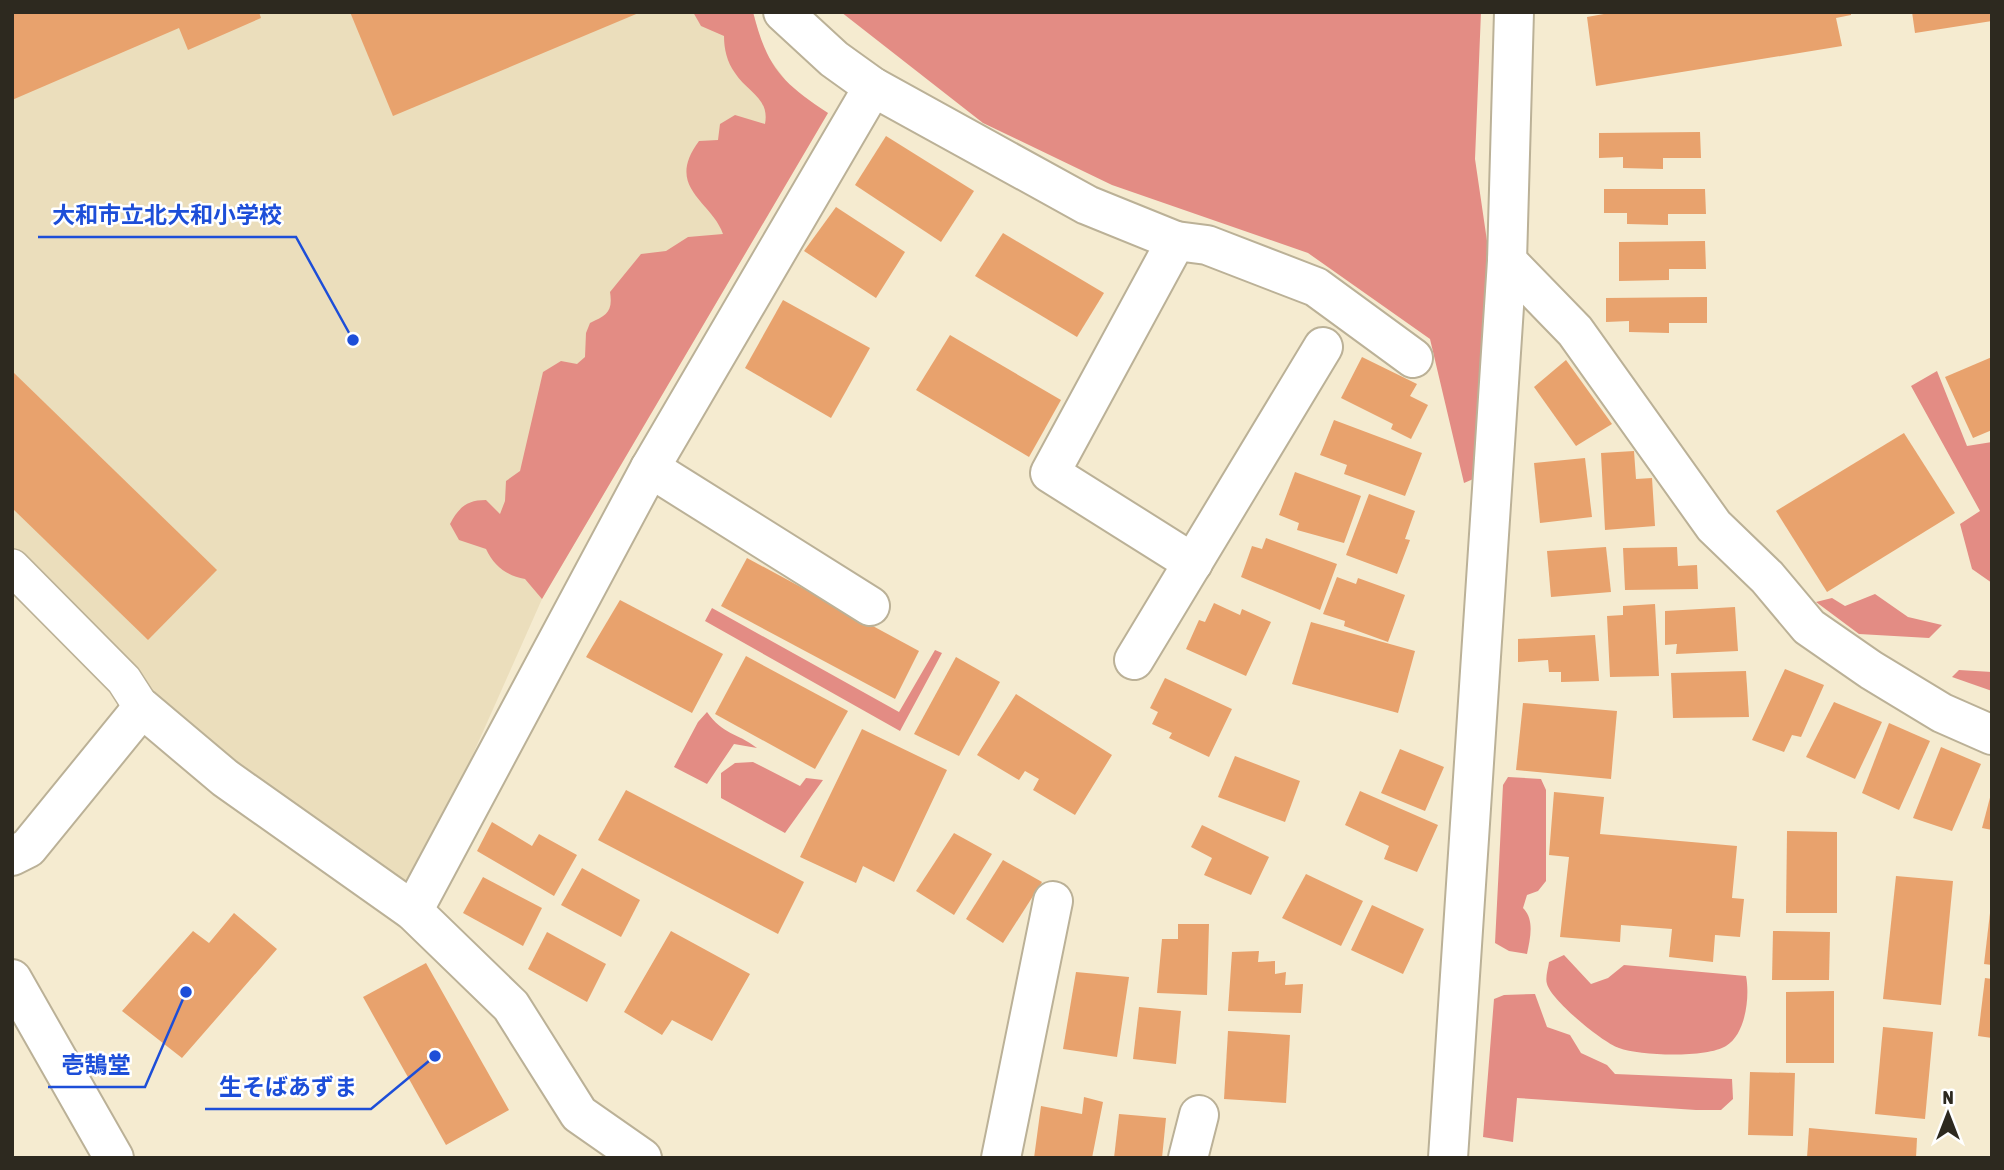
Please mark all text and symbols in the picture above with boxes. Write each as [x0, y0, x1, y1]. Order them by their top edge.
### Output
callout: 大和市立北大和小学校 [38, 193, 296, 237]
text: 大和市立北大和小学校 [52, 202, 282, 228]
callout: 壱鵠堂 [48, 1043, 145, 1087]
text: 壱鵠堂 [62, 1052, 131, 1078]
callout: 生そばあずま [205, 1065, 371, 1109]
text: 生そばあずま [219, 1074, 357, 1100]
north arrow [1913, 1079, 1983, 1149]
text: N [1942, 1086, 1954, 1108]

